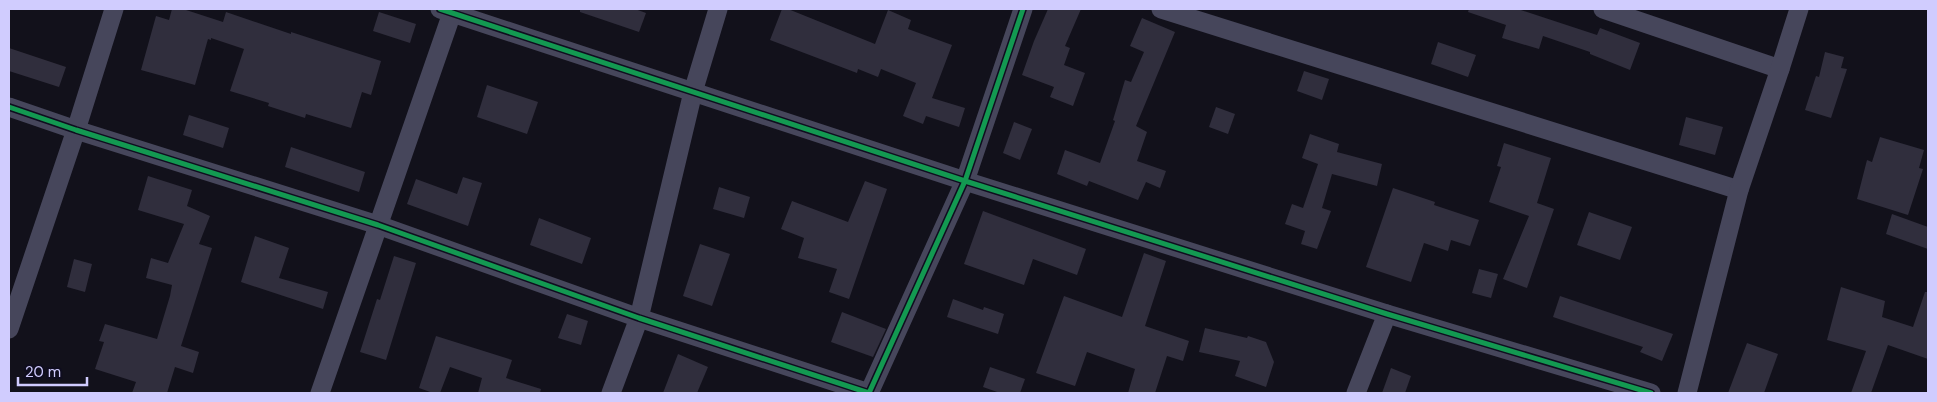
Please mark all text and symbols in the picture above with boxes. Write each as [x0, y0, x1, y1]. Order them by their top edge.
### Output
scale bar [18, 354, 86, 386]
text: 20 m [25, 362, 61, 382]

